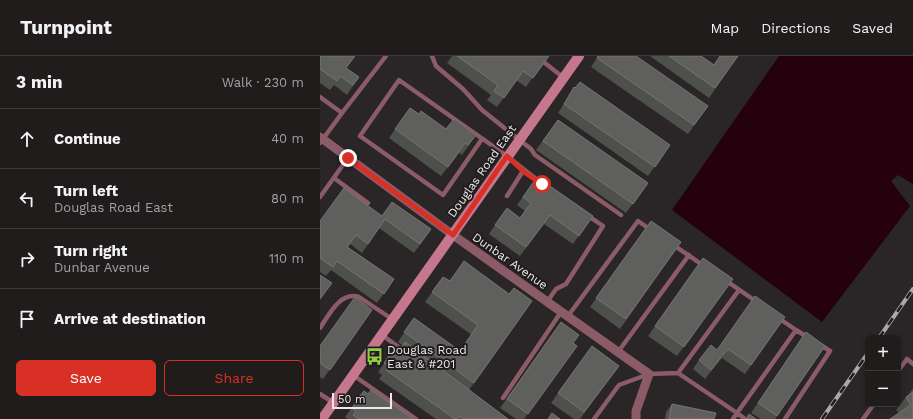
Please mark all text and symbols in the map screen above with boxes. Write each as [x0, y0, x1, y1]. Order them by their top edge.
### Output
text: Turnpoint [20, 16, 112, 39]
text: Map [711, 20, 739, 36]
text: Directions [761, 20, 830, 36]
text: Saved [852, 20, 893, 36]
text: 3 min [16, 72, 62, 92]
text: Walk · 230 m [222, 75, 304, 90]
street label: Douglas Road East [445, 122, 519, 220]
icon: ahead [16, 128, 38, 150]
text: Continue [54, 130, 121, 148]
text: 40 m [271, 131, 304, 146]
route end [339, 149, 357, 167]
route start [533, 175, 551, 193]
text: Turn left [54, 182, 118, 200]
icon: left [16, 188, 38, 210]
text: 80 m [271, 191, 304, 206]
text: Douglas Road East [54, 200, 173, 215]
street label: Dunbar Avenue [470, 230, 550, 292]
text: Turn right [54, 242, 127, 260]
icon: right [16, 248, 38, 270]
text: 110 m [269, 251, 304, 266]
text: Dunbar Avenue [54, 260, 150, 275]
icon: arrive [16, 308, 38, 330]
text: Arrive at destination [54, 310, 206, 328]
map controls [865, 335, 901, 407]
button: + [865, 335, 901, 371]
place label: Douglas Road East & #201 [387, 343, 467, 371]
bus stop icon: Douglas Road East & #201 [364, 347, 384, 367]
button: Save [16, 360, 156, 396]
button: Share [164, 360, 304, 396]
button: − [865, 371, 901, 407]
scale bar [332, 391, 392, 410]
text: 50 m [338, 393, 365, 406]

